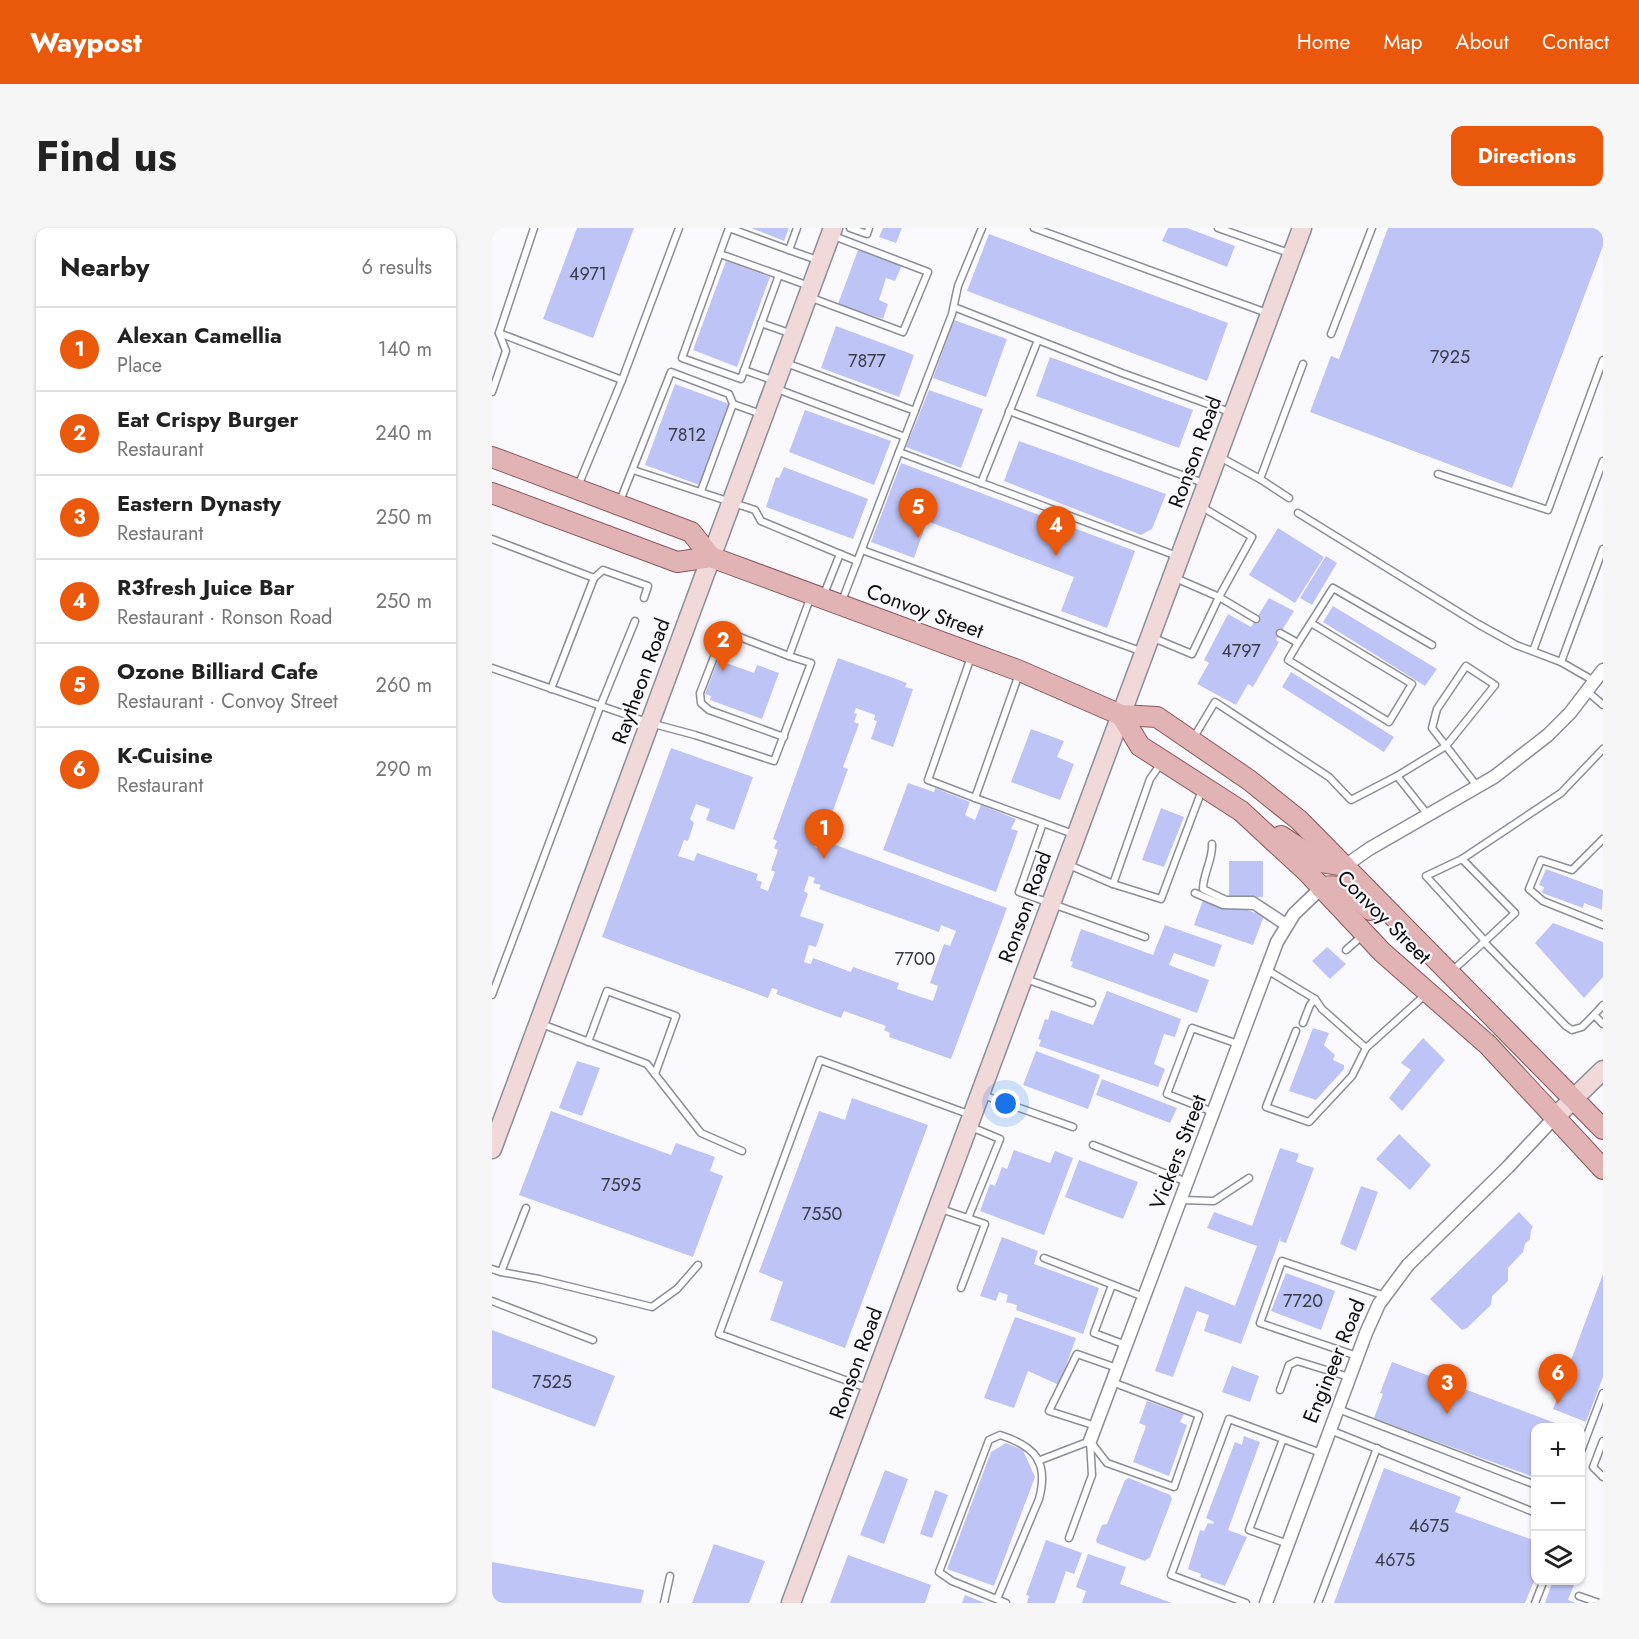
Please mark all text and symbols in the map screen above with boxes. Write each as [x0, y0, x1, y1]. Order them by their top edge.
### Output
text: Waypost [30, 22, 142, 63]
text: Home [1297, 27, 1350, 57]
text: Map [1383, 27, 1423, 57]
text: About [1456, 27, 1509, 57]
text: Contact [1542, 27, 1609, 57]
text: Find us [36, 126, 177, 187]
button: Directions [1451, 126, 1603, 186]
text: Nearby [60, 248, 149, 286]
text: 6 results [362, 253, 432, 282]
house number: 4971 [569, 261, 607, 287]
text: Alexan Camellia [117, 319, 282, 351]
text: 1 [74, 335, 85, 364]
text: 140 m [378, 335, 432, 364]
house number: 7925 [1430, 344, 1470, 370]
house number: 7877 [848, 348, 886, 374]
text: Place [117, 351, 162, 380]
street label: Ronson Road [1161, 392, 1229, 512]
text: Eat Crispy Burger [117, 403, 299, 435]
text: 2 [73, 419, 86, 448]
text: 240 m [375, 419, 432, 448]
house number: 7812 [668, 422, 706, 448]
text: Restaurant [117, 435, 203, 464]
text: Eastern Dynasty [117, 487, 281, 519]
pin: 5 [898, 488, 938, 538]
text: 3 [73, 503, 86, 532]
text: 250 m [376, 503, 432, 532]
pin: 4 [1036, 506, 1076, 556]
text: Restaurant [117, 519, 203, 548]
text: R3fresh Juice Bar [117, 571, 295, 603]
street label: Convoy Street [862, 576, 988, 646]
text: 4 [73, 587, 86, 616]
text: 250 m [376, 587, 432, 616]
text: Restaurant · Ronson Road [117, 603, 333, 632]
street label: Raytheon Road [604, 614, 678, 748]
pin: 2 [704, 622, 742, 671]
house number: 4797 [1221, 638, 1261, 664]
text: Ozone Billiard Cafe [117, 655, 318, 687]
text: 5 [73, 671, 86, 700]
text: 260 m [376, 671, 432, 700]
text: Restaurant · Convoy Street [117, 687, 338, 716]
text: K-Cuisine [117, 739, 213, 771]
text: 6 [73, 755, 86, 784]
text: 290 m [376, 755, 432, 784]
text: Restaurant [117, 771, 203, 800]
pin: 1 [804, 810, 844, 859]
street label: Ronson Road [991, 847, 1059, 967]
street label: Convoy Street [1330, 863, 1438, 971]
house number: 7700 [895, 946, 935, 972]
your location [991, 1089, 1020, 1118]
street label: Vickers Street [1142, 1090, 1214, 1214]
house number: 7595 [601, 1172, 641, 1198]
house number: 7550 [802, 1201, 842, 1227]
house number: 7720 [1283, 1288, 1323, 1314]
street label: Engineer Road [1295, 1294, 1373, 1428]
street label: Ronson Road [822, 1303, 890, 1423]
pin: 6 [1538, 1354, 1578, 1404]
pin: 3 [1428, 1364, 1466, 1414]
house number: 7525 [532, 1369, 572, 1395]
map controls [1531, 1423, 1585, 1585]
button: + [1531, 1423, 1585, 1477]
button: − [1531, 1477, 1585, 1531]
house number: 4675 [1409, 1513, 1449, 1539]
button: layers [1531, 1531, 1585, 1585]
house number: 4675 [1375, 1547, 1415, 1573]

